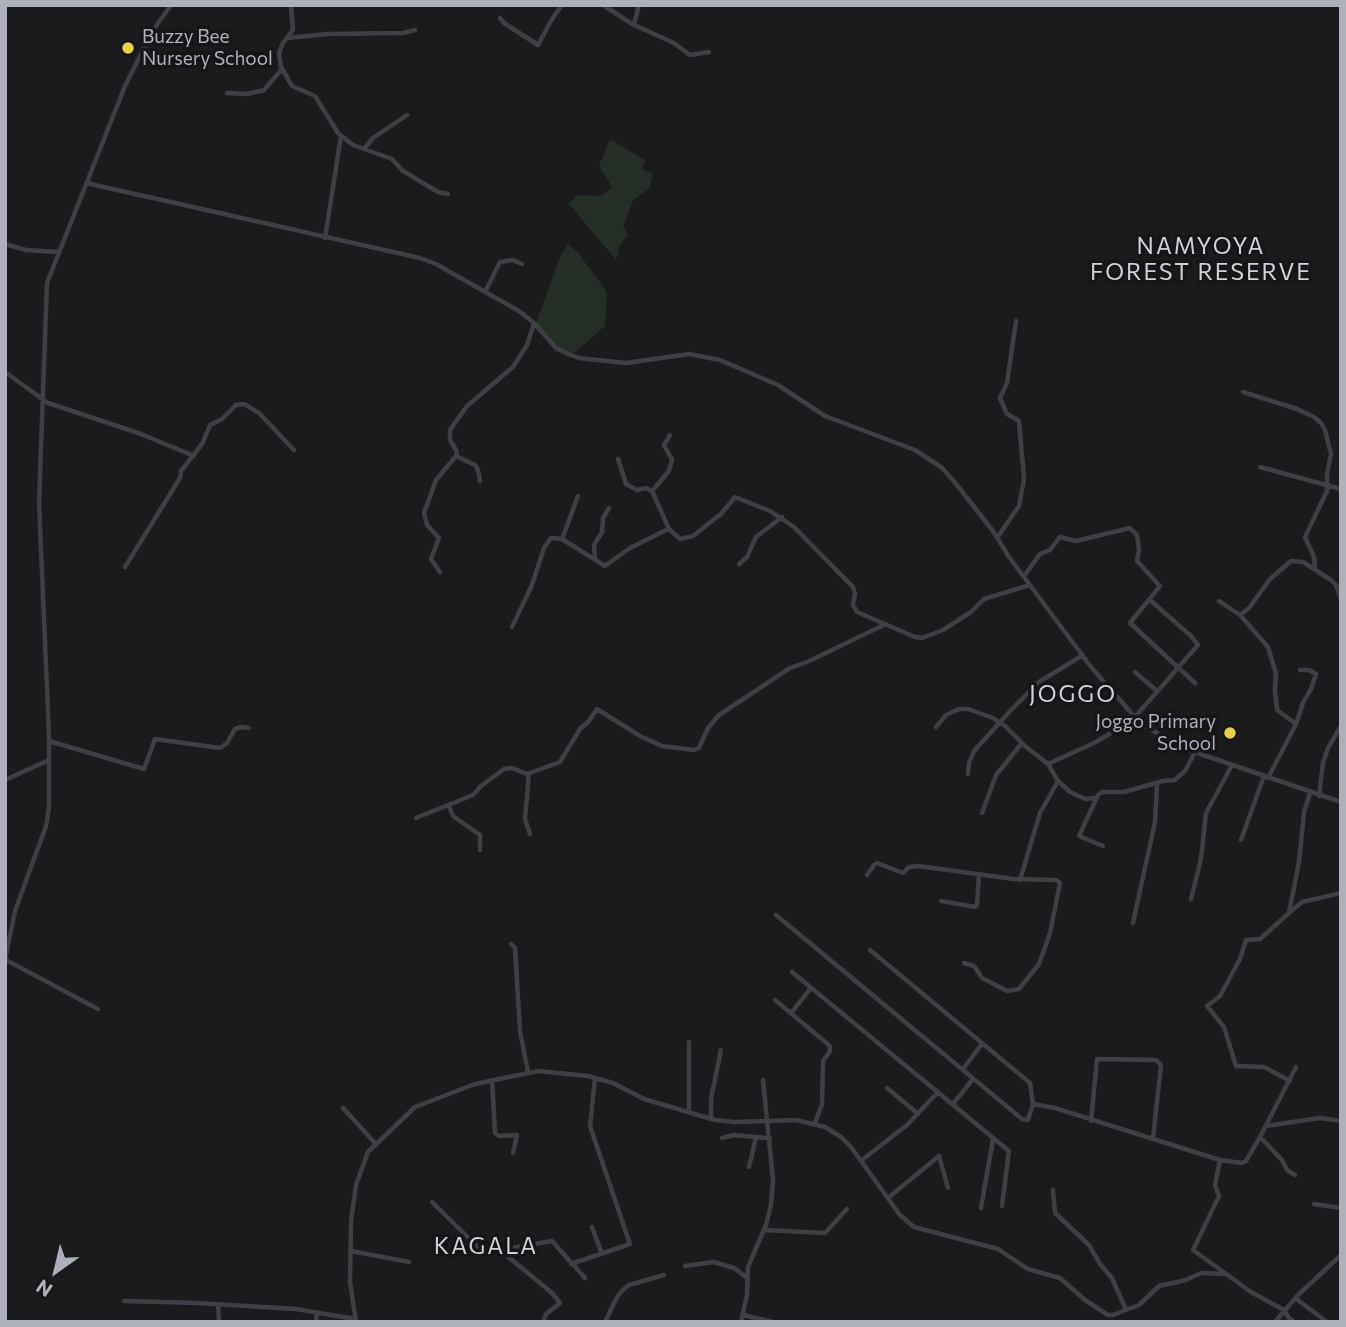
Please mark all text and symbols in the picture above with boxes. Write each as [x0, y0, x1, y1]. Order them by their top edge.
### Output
place label: Buzzy Bee Nursery School [142, 26, 273, 70]
marker: Buzzy Bee Nursery School [120, 40, 136, 56]
district label: NAMYOYA FOREST RESERVE [1092, 232, 1310, 286]
district label: JOGGO [1030, 680, 1116, 708]
place label: Joggo Primary School [1095, 711, 1216, 755]
marker: Joggo Primary School [1222, 725, 1238, 741]
district label: KAGALA [435, 1232, 537, 1260]
north arrow [21, 1236, 91, 1306]
text: N [32, 1275, 56, 1302]

